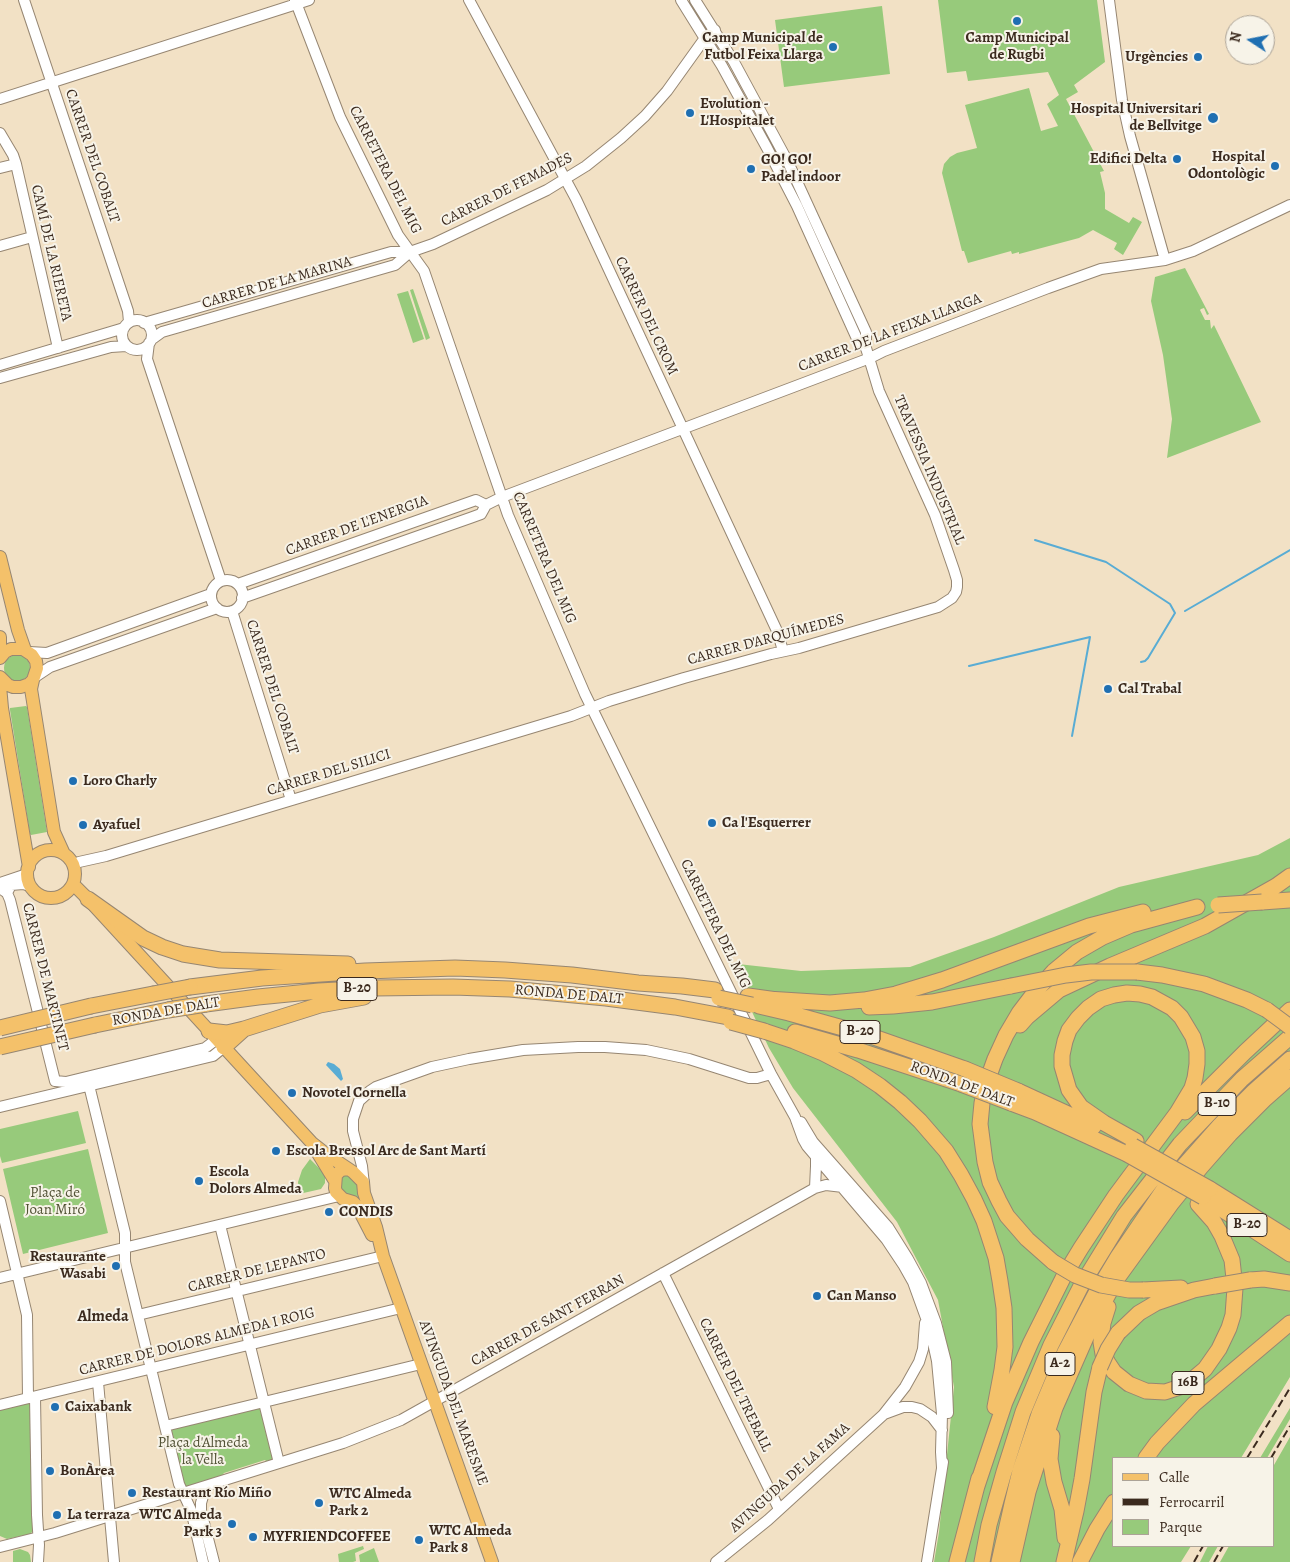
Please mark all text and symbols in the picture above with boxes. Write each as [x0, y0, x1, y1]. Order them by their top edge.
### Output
marker: Camp Municipal de Rugbi [1011, 15, 1023, 27]
north arrow [1225, 15, 1275, 65]
place label: Camp Municipal de Futbol Feixa Llarga [702, 29, 823, 64]
place label: Camp Municipal de Rugbi [965, 29, 1069, 64]
text: N [1225, 30, 1246, 44]
marker: Camp Municipal de Futbol Feixa Llarga [827, 41, 839, 53]
place label: Urgències [1125, 48, 1188, 66]
marker: Urgències [1192, 51, 1204, 63]
street label: CARRER DEL COBALT [61, 87, 123, 225]
place label: Evolution - L'Hospitalet [700, 95, 774, 130]
place label: Hospital Universitari de Bellvitge [1070, 100, 1202, 135]
street label: CARRETERA DEL MIG [345, 103, 425, 237]
marker: Evolution - L'Hospitalet [684, 107, 696, 119]
marker: Hospital Universitari de Bellvitge [1206, 111, 1220, 125]
place label: Hospital Odontològic [1188, 148, 1265, 183]
street label: CARRER DE FEMADES [438, 149, 576, 231]
place label: Edifici Delta [1090, 150, 1167, 168]
place label: GO! GO! Padel indoor [761, 151, 841, 186]
marker: Edifici Delta [1171, 153, 1183, 165]
marker: Hospital Odontològic [1269, 160, 1281, 172]
marker: GO! GO! Padel indoor [745, 163, 757, 175]
street label: CAMÍ DE LA RIERETA [27, 183, 75, 323]
street label: CARRER DE LA MARINA [200, 253, 354, 313]
street label: CARRER DEL CROM [611, 254, 681, 378]
street label: CARRER DE LA FEIXA LLARGA [796, 290, 984, 376]
street label: TRAVESSIA INDUSTRIAL [889, 393, 969, 547]
street label: CARRETERA DEL MIG [508, 489, 580, 627]
street label: CARRER DE L'ENERGIA [283, 492, 431, 560]
street label: CARRER D'ARQUÍMEDES [686, 610, 846, 670]
street label: CARRER DEL COBALT [242, 618, 302, 756]
place label: Cal Trabal [1118, 680, 1182, 698]
marker: Cal Trabal [1102, 683, 1114, 695]
street label: CARRER DEL SILICI [265, 746, 393, 800]
place label: Loro Charly [83, 772, 157, 790]
marker: Loro Charly [67, 775, 79, 787]
place label: Ca l'Esquerrer [722, 814, 811, 832]
place label: Ayafuel [93, 816, 140, 834]
marker: Ca l'Esquerrer [706, 817, 718, 829]
marker: Ayafuel [77, 819, 89, 831]
street label: CARRETERA DEL MIG [676, 857, 754, 991]
street label: CARRER DE MARTINET [18, 901, 72, 1053]
road number: B-20 [337, 978, 377, 1001]
street label: RONDA DE DALT [514, 981, 624, 1009]
street label: RONDA DE DALT [111, 994, 221, 1030]
road number: B-20 [840, 1020, 880, 1044]
street label: RONDA DE DALT [908, 1058, 1016, 1112]
place label: Novotel Cornella [302, 1084, 406, 1102]
marker: Novotel Cornella [286, 1087, 298, 1099]
road number: B-10 [1198, 1092, 1236, 1116]
place label: Escola Bressol Arc de Sant Martí [286, 1142, 486, 1160]
marker: Escola Bressol Arc de Sant Martí [270, 1145, 282, 1157]
place label: Escola Dolors Almeda [209, 1163, 302, 1198]
marker: Escola Dolors Almeda [193, 1175, 205, 1187]
park label: Plaça de Joan Miró [25, 1184, 85, 1219]
place label: CONDIS [339, 1203, 393, 1221]
marker: CONDIS [323, 1206, 335, 1218]
road number: B-20 [1227, 1214, 1267, 1236]
street label: CARRER DE LEPANTO [186, 1245, 328, 1297]
place label: Restaurante Wasabi [30, 1248, 106, 1283]
marker: Restaurante Wasabi [110, 1260, 122, 1272]
street label: CARRER DE SANT FERRAN [468, 1271, 628, 1371]
place label: Can Manso [827, 1287, 897, 1305]
marker: Can Manso [811, 1290, 823, 1302]
street label: CARRER DE DOLORS ALMEDA I ROIG [77, 1304, 317, 1380]
district label: Almeda [77, 1307, 129, 1327]
street label: CARRER DEL TREBALL [695, 1315, 775, 1455]
street label: AVINGUDA DEL MARESME [415, 1318, 491, 1488]
road number: A-2 [1045, 1352, 1075, 1376]
road number: 16B [1172, 1372, 1204, 1395]
place label: Caixabank [65, 1398, 131, 1416]
marker: Caixabank [49, 1401, 61, 1413]
street label: AVINGUDA DE LA FAMA [726, 1419, 854, 1537]
park label: Plaça d'Almeda la Vella [158, 1434, 248, 1469]
legend [1112, 1457, 1275, 1547]
place label: BonÀrea [60, 1462, 115, 1480]
marker: BonÀrea [44, 1465, 56, 1477]
text: Calle [1159, 1467, 1189, 1487]
place label: Restaurant Río Miño [142, 1484, 271, 1502]
place label: WTC Almeda Park 2 [329, 1485, 412, 1520]
marker: Restaurant Río Miño [126, 1487, 138, 1499]
text: Ferrocarril [1159, 1492, 1224, 1512]
marker: WTC Almeda Park 2 [313, 1497, 325, 1509]
place label: La terraza [67, 1506, 130, 1524]
place label: WTC Almeda Park 3 [139, 1506, 222, 1541]
marker: La terraza [51, 1509, 63, 1521]
text: Parque [1159, 1517, 1202, 1537]
marker: WTC Almeda Park 3 [226, 1518, 238, 1530]
place label: WTC Almeda Park 8 [429, 1522, 512, 1557]
place label: MYFRIENDCOFFEE [263, 1528, 391, 1546]
marker: MYFRIENDCOFFEE [247, 1531, 259, 1543]
marker: WTC Almeda Park 8 [413, 1534, 425, 1546]

